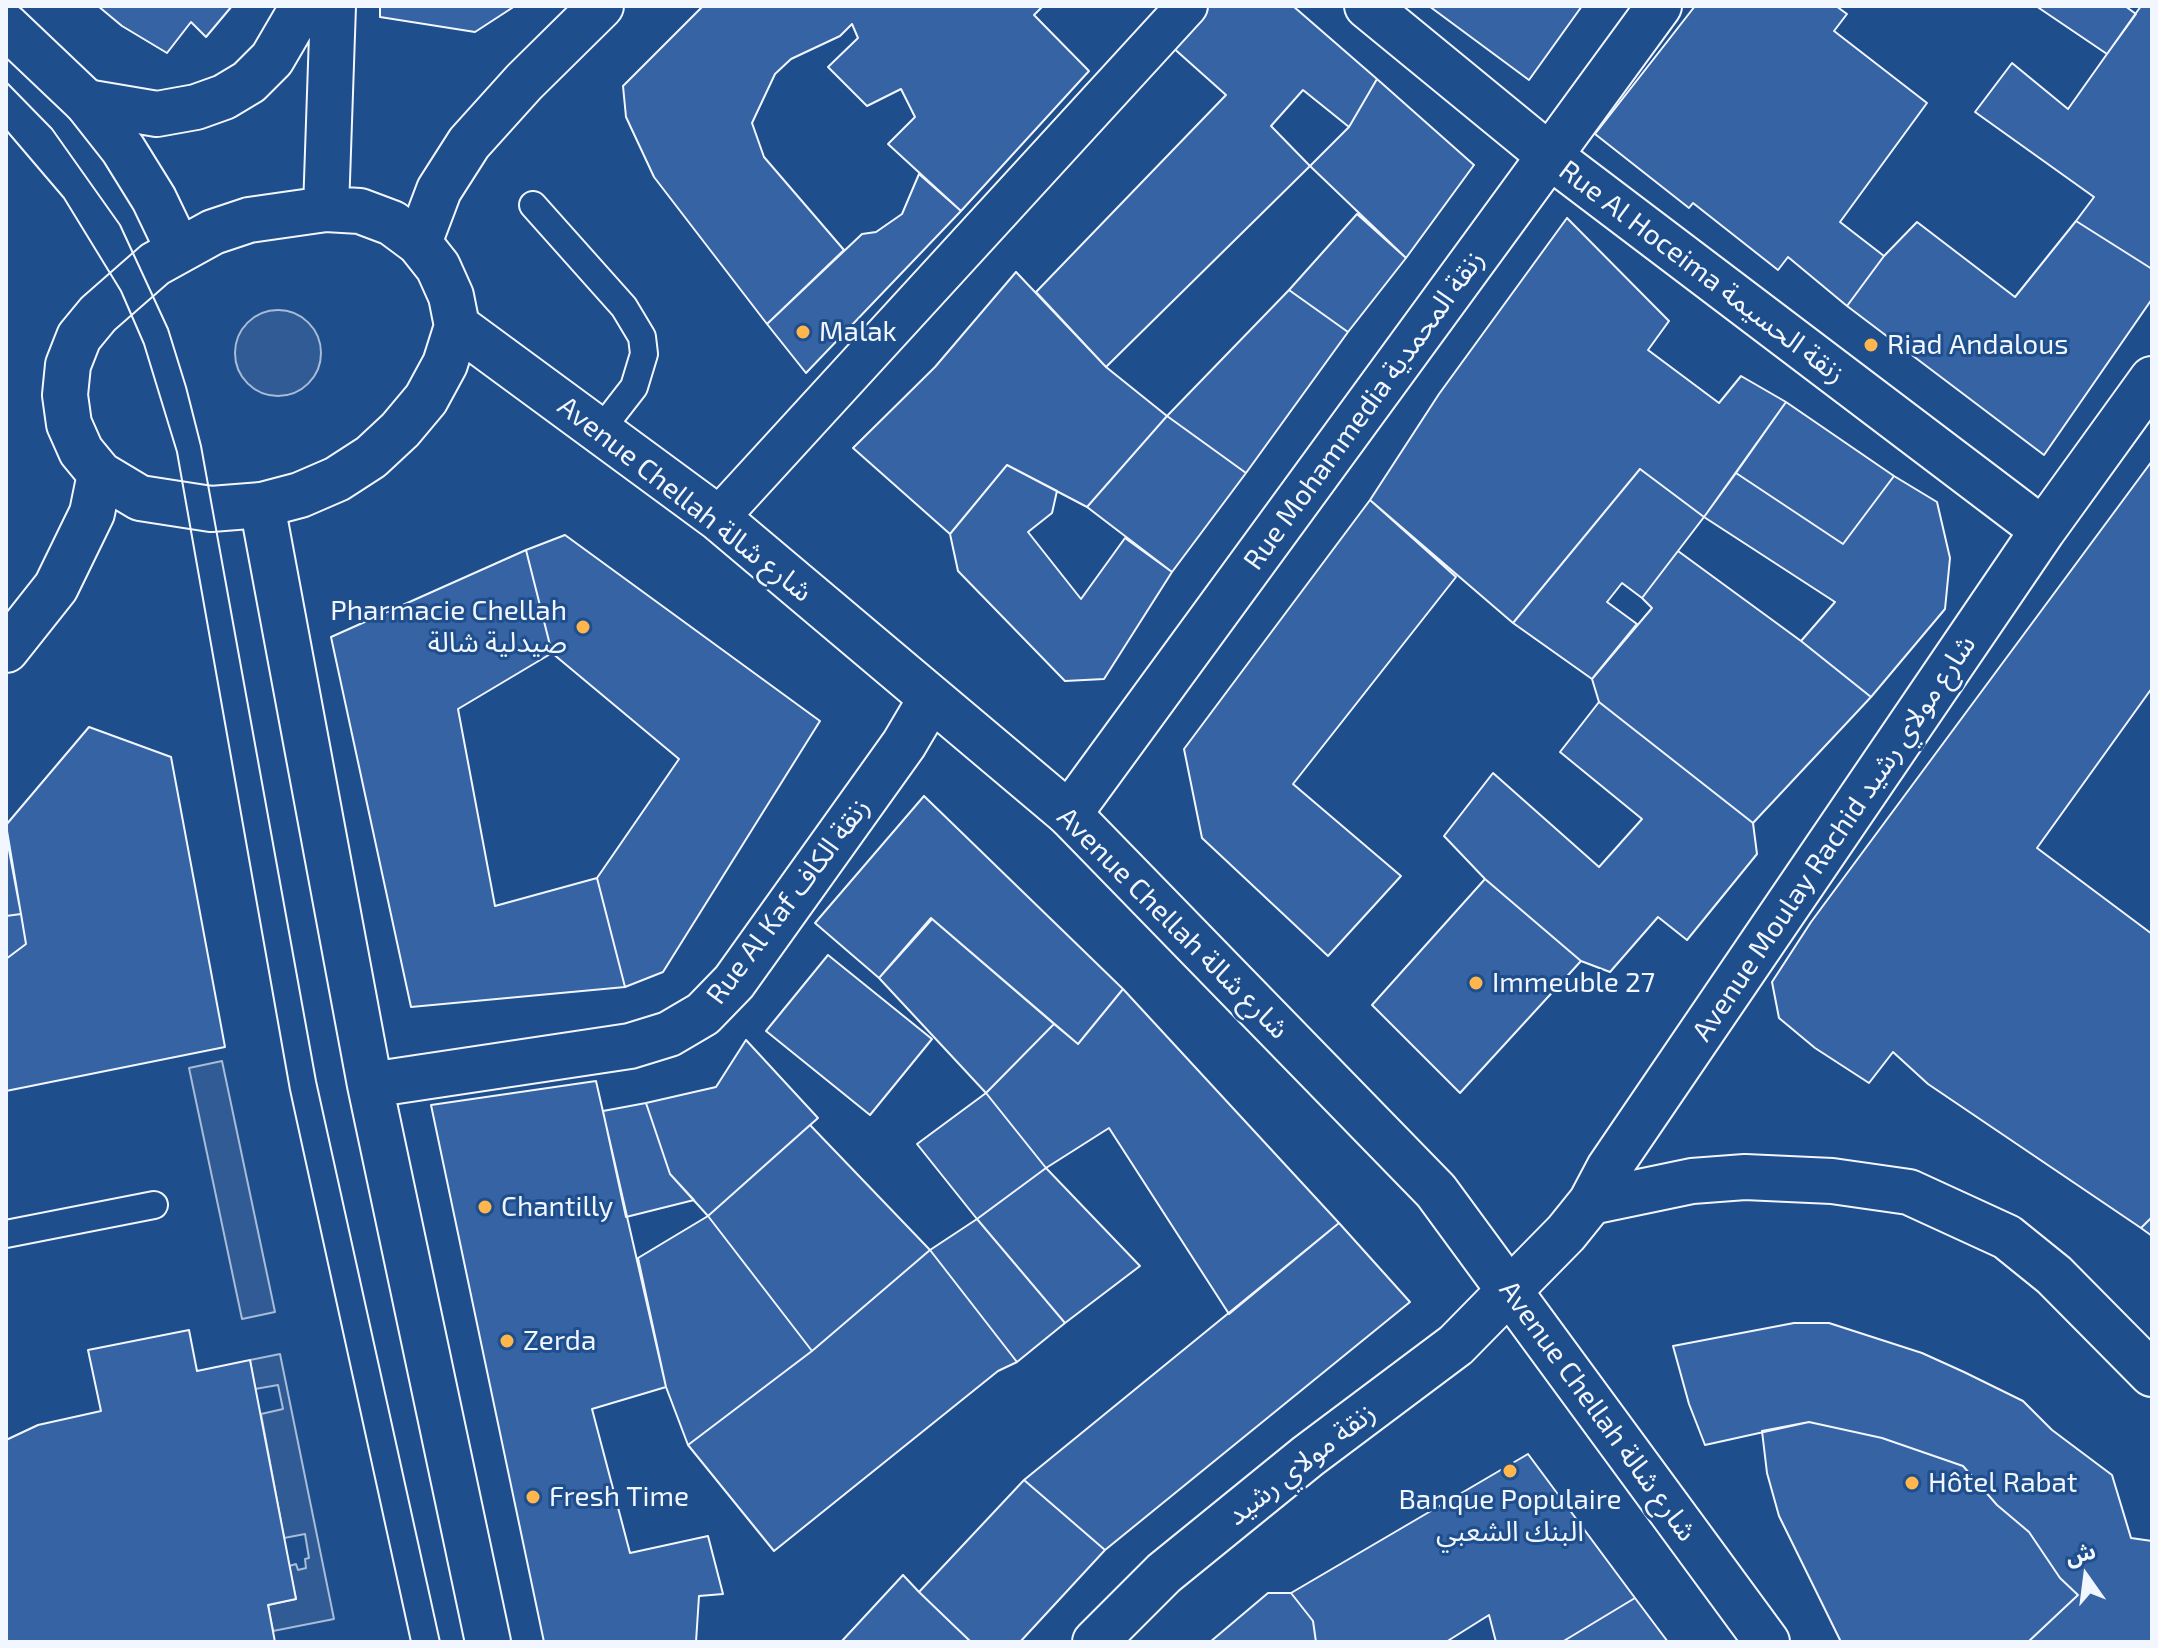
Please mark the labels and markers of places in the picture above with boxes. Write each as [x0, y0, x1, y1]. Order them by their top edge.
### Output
place label: Malak [819, 315, 897, 349]
marker: Malak [794, 323, 812, 341]
place label: Riad Andalous [1887, 328, 2068, 362]
marker: Riad Andalous [1862, 336, 1880, 354]
place label: Pharmacie Chellah صيدلية شالة [330, 594, 567, 660]
marker: Pharmacie Chellah صيدلية شالة [574, 618, 592, 636]
place label: Immeuble 27 [1492, 966, 1655, 1000]
marker: Immeuble 27 [1467, 974, 1485, 992]
place label: Chantilly [501, 1190, 613, 1224]
marker: Chantilly [476, 1198, 494, 1216]
place label: Zerda [523, 1324, 596, 1358]
marker: Zerda [498, 1332, 516, 1350]
marker: Banque Populaire البنك الشعبي [1501, 1462, 1519, 1480]
place label: Hôtel Rabat [1928, 1466, 2078, 1500]
marker: Hôtel Rabat [1903, 1474, 1921, 1492]
place label: Fresh Time [549, 1480, 689, 1514]
place label: Banque Populaire البنك الشعبي [1398, 1483, 1622, 1549]
marker: Fresh Time [524, 1488, 542, 1506]

